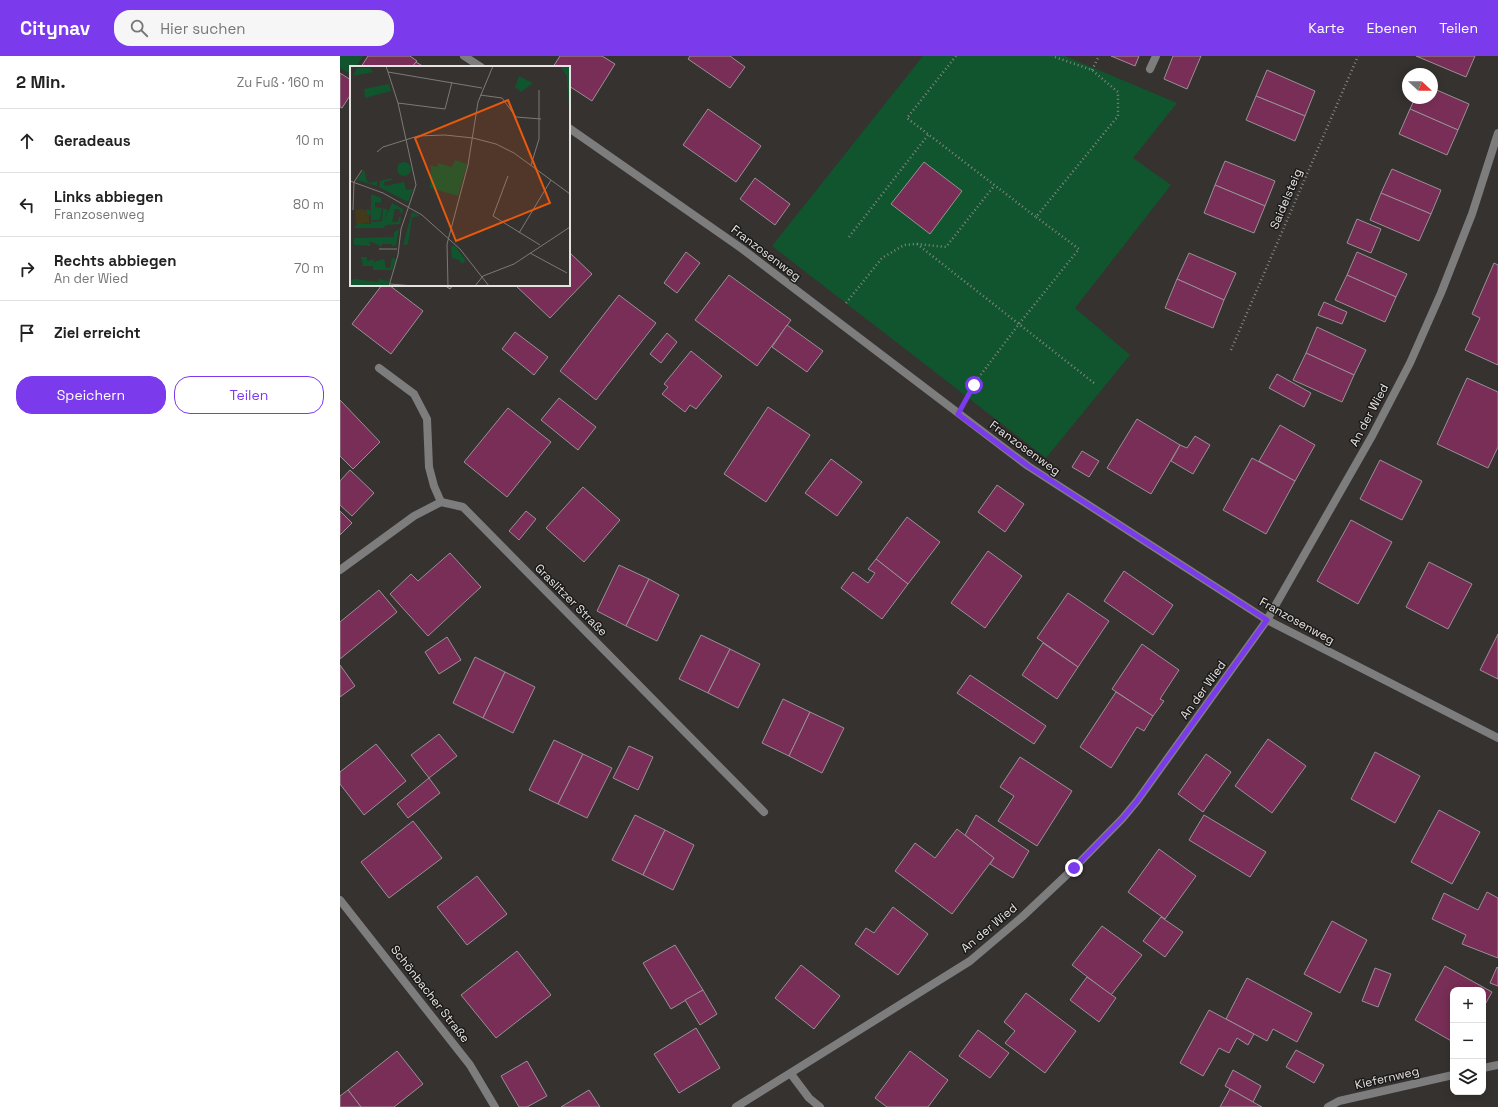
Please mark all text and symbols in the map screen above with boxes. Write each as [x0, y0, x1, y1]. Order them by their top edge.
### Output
search box [114, 10, 394, 46]
text: Citynav [20, 16, 90, 41]
icon: search [128, 17, 150, 39]
text: Hier suchen [160, 19, 245, 38]
text: Karte [1308, 19, 1345, 37]
text: Ebenen [1367, 19, 1417, 37]
text: Teilen [1439, 19, 1478, 37]
inset map [350, 66, 570, 286]
north arrow [1402, 68, 1438, 104]
text: 2 Min. [16, 71, 65, 93]
text: Zu Fuß · 160 m [237, 74, 324, 91]
icon: ahead [16, 130, 38, 152]
text: Geradeaus [54, 131, 131, 150]
text: 10 m [296, 132, 324, 149]
street label: Saidelsteig [1266, 166, 1306, 232]
text: Links abbiegen [54, 187, 163, 206]
icon: left [16, 194, 38, 216]
text: 80 m [293, 196, 324, 213]
text: Franzosenweg [54, 206, 144, 223]
street label: Franzosenweg [728, 221, 804, 285]
text: Rechts abbiegen [54, 251, 176, 270]
icon: right [16, 258, 38, 280]
text: 70 m [294, 260, 324, 277]
text: An der Wied [54, 270, 128, 287]
icon: arrive [16, 322, 38, 344]
text: Ziel erreicht [54, 323, 141, 342]
button: Speichern [16, 376, 166, 414]
button: Teilen [174, 376, 324, 414]
route start [965, 376, 983, 394]
street label: An der Wied [1346, 381, 1392, 449]
street label: Franzosenweg [987, 417, 1063, 479]
street label: Graslitzer Straße [531, 560, 611, 640]
street label: Franzosenweg [1257, 594, 1337, 648]
street label: An der Wied [1176, 658, 1230, 722]
route end [1065, 859, 1083, 877]
street label: An der Wied [958, 900, 1020, 956]
street label: Schönbacher Straße [387, 942, 473, 1046]
map controls [1450, 987, 1486, 1095]
button: + [1450, 987, 1486, 1023]
button: − [1450, 1023, 1486, 1059]
button: layers [1450, 1059, 1486, 1095]
street label: Kiefernweg [1353, 1063, 1421, 1093]

